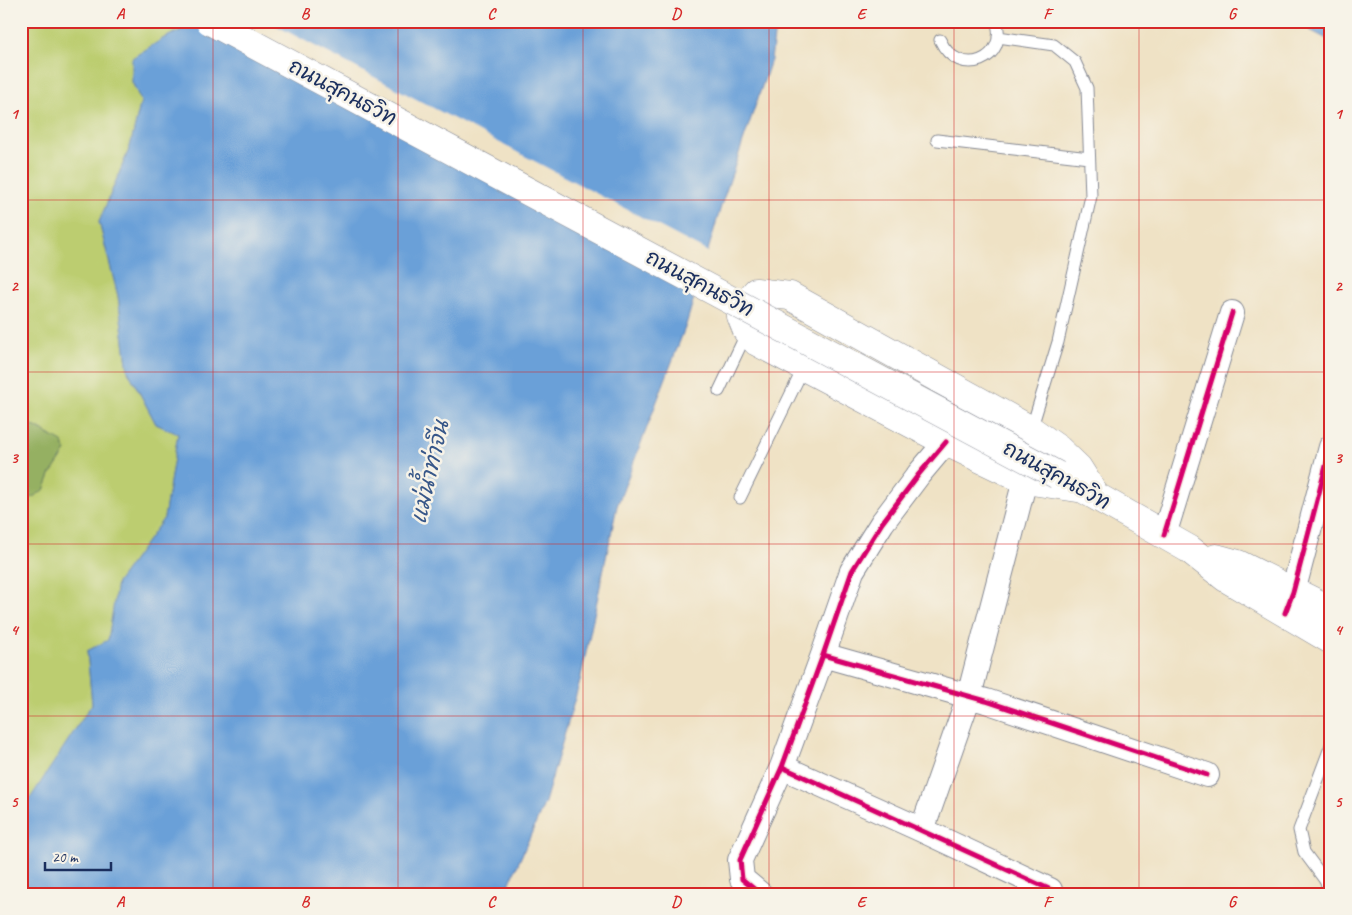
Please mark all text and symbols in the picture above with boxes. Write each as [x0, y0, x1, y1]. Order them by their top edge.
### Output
text: A [116, 4, 126, 24]
text: B [301, 4, 311, 24]
text: C [487, 4, 497, 24]
text: D [671, 4, 682, 24]
text: E [857, 4, 868, 24]
text: F [1043, 4, 1054, 24]
text: G [1228, 4, 1238, 24]
street label: ถนนสุคนธวิท [283, 53, 402, 134]
text: 1 [10, 104, 19, 124]
text: 1 [1334, 104, 1343, 124]
street label: ถนนสุคนธวิท [640, 244, 759, 325]
text: 2 [10, 276, 19, 296]
text: 2 [1334, 276, 1343, 296]
water label: แม่น้ำท่าจีน [398, 415, 456, 526]
street label: ถนนสุคนธวิท [997, 435, 1115, 518]
text: 3 [10, 448, 19, 468]
text: 3 [1334, 448, 1343, 468]
text: 4 [10, 620, 19, 640]
text: 4 [1334, 620, 1343, 640]
text: 5 [11, 792, 20, 812]
text: 5 [1335, 792, 1344, 812]
scale bar [45, 840, 111, 872]
text: 20 m [52, 848, 79, 867]
text: A [116, 892, 126, 912]
text: B [301, 892, 311, 912]
text: C [487, 892, 497, 912]
text: D [671, 892, 682, 912]
text: E [857, 892, 868, 912]
text: F [1043, 892, 1054, 912]
text: G [1228, 892, 1238, 912]

